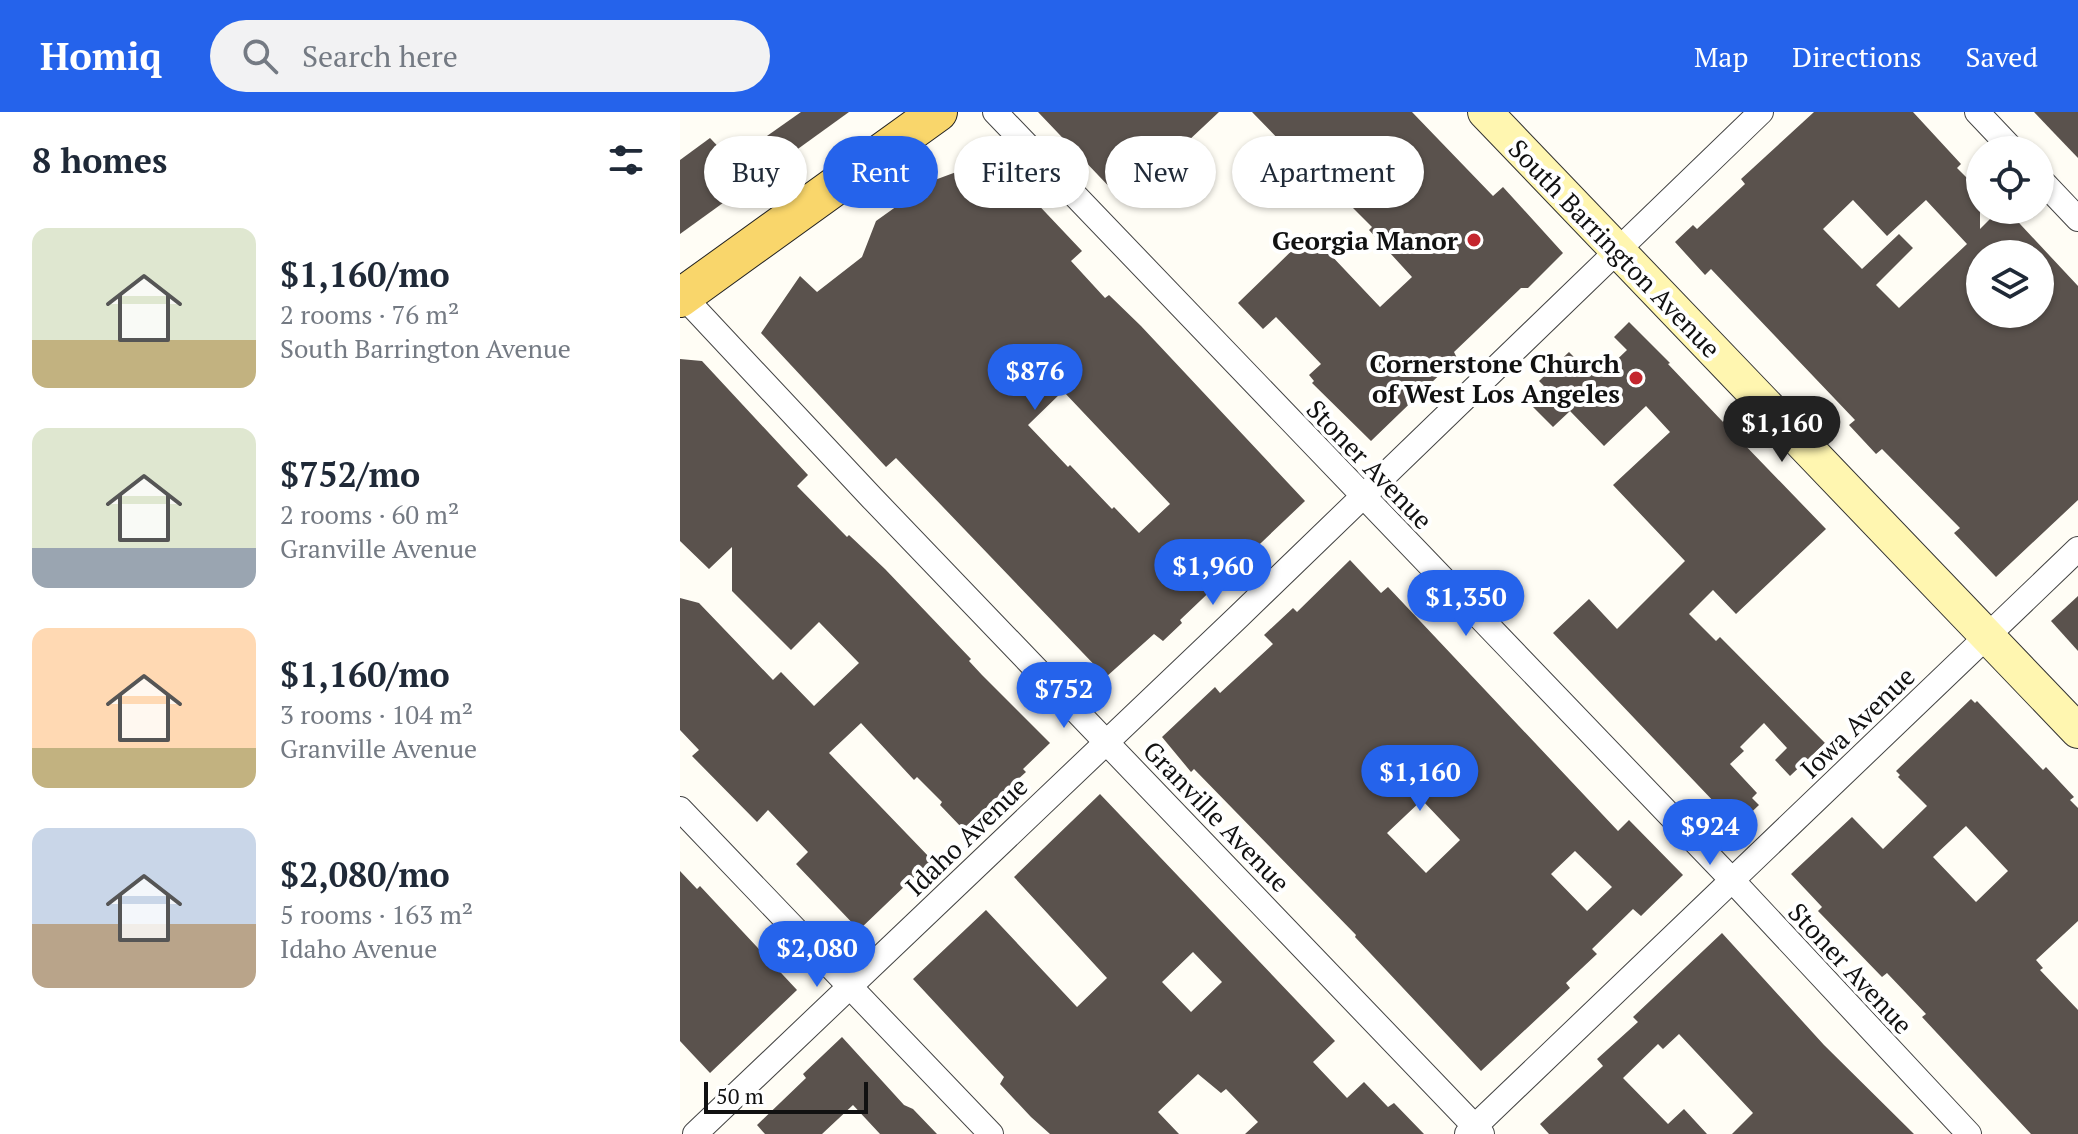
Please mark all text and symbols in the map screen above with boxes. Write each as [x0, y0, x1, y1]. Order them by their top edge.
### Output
search box [210, 20, 770, 92]
text: Homiq [40, 31, 162, 81]
icon: search [238, 34, 282, 78]
text: Search here [302, 36, 458, 76]
text: Map [1694, 38, 1748, 75]
text: Directions [1792, 38, 1922, 75]
text: Saved [1966, 38, 2038, 75]
street label: South Barrington Avenue [1502, 132, 1728, 364]
chip: Buy [704, 136, 807, 208]
chip: Rent [823, 136, 938, 208]
chip: Filters [954, 136, 1089, 208]
chip: New [1105, 136, 1216, 208]
chip: Apartment [1232, 136, 1424, 208]
map controls [1966, 136, 2054, 328]
button: locate [1966, 136, 2054, 224]
text: 8 homes [32, 138, 167, 183]
icon: filters [604, 138, 648, 182]
place label: Georgia Manor [1272, 223, 1459, 257]
marker: Georgia Manor [1465, 231, 1483, 249]
button: layers [1966, 240, 2054, 328]
text: $1,160/mo [280, 252, 450, 297]
icon: home [96, 260, 192, 356]
text: 2 rooms · 76 m² [280, 297, 459, 331]
text: South Barrington Avenue [280, 331, 571, 365]
pin: $876 [988, 344, 1082, 412]
place label: Cornerstone Church of West Los Angeles [1370, 346, 1620, 410]
text: $876 [1006, 353, 1064, 387]
marker: Cornerstone Church of West Los Angeles [1627, 369, 1645, 387]
street label: Stoner Avenue [1300, 392, 1440, 536]
pin: $1,160 [1717, 396, 1847, 464]
text: $1,160 [1741, 405, 1823, 439]
text: $752/mo [280, 452, 420, 497]
icon: home [96, 460, 192, 556]
text: 2 rooms · 60 m² [280, 497, 459, 531]
text: Granville Avenue [280, 531, 477, 565]
pin: $1,960 [1148, 539, 1278, 607]
text: $1,960 [1172, 548, 1254, 582]
pin: $1,350 [1401, 570, 1531, 638]
text: $1,350 [1425, 579, 1507, 613]
text: $1,160/mo [280, 652, 450, 697]
street label: Iowa Avenue [1793, 659, 1921, 785]
icon: home [96, 660, 192, 756]
pin: $752 [1017, 662, 1111, 730]
text: $752 [1035, 671, 1093, 705]
text: 3 rooms · 104 m² [280, 697, 473, 731]
text: Granville Avenue [280, 731, 477, 765]
street label: Granville Avenue [1136, 733, 1298, 899]
pin: $1,160 [1355, 745, 1485, 813]
text: $1,160 [1379, 754, 1461, 788]
street label: Idaho Avenue [898, 769, 1034, 903]
pin: $924 [1663, 799, 1757, 867]
text: $924 [1681, 808, 1739, 842]
text: $2,080/mo [280, 852, 450, 897]
icon: home [96, 860, 192, 956]
street label: Stoner Avenue [1781, 895, 1921, 1041]
text: 5 rooms · 163 m² [280, 897, 473, 931]
pin: $2,080 [752, 921, 882, 989]
text: $2,080 [776, 930, 858, 964]
text: Idaho Avenue [280, 931, 437, 965]
scale bar [704, 1078, 868, 1114]
text: 50 m [716, 1081, 764, 1110]

